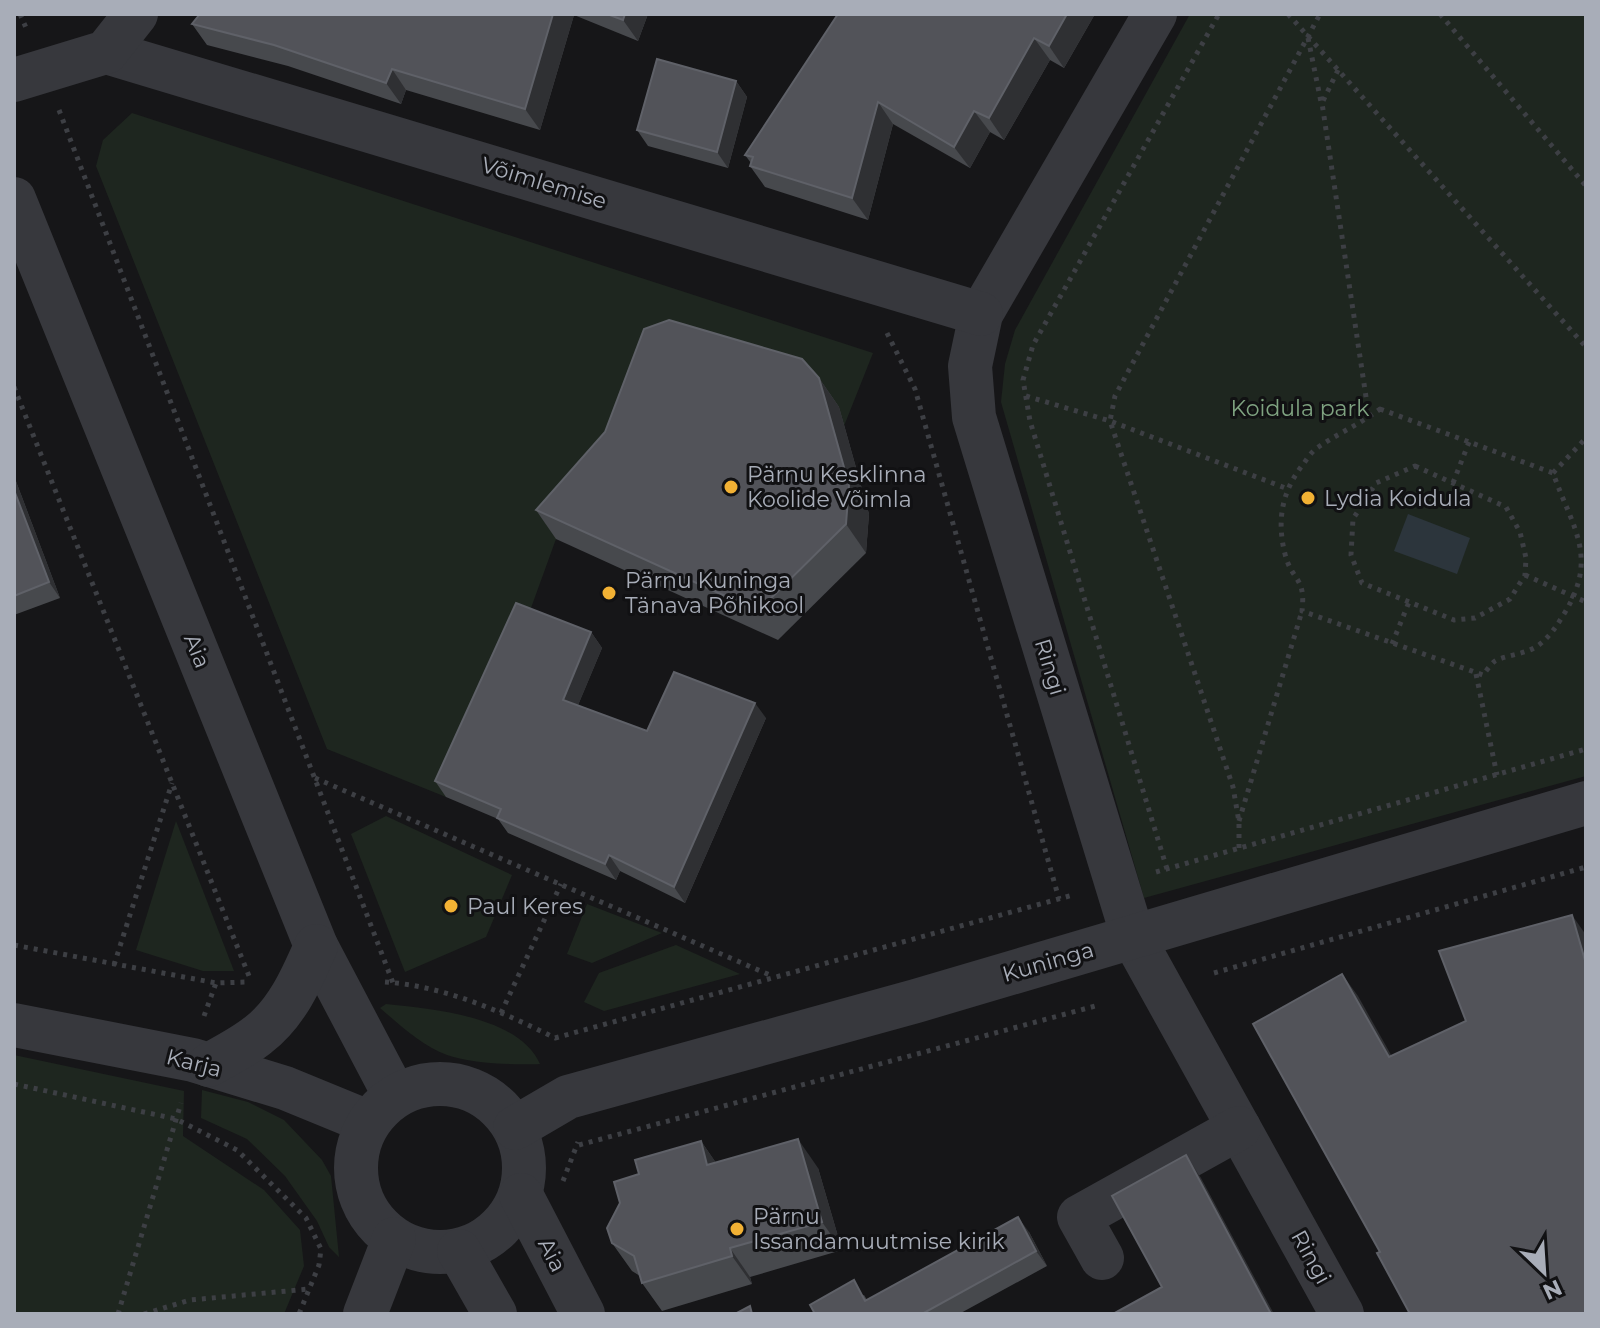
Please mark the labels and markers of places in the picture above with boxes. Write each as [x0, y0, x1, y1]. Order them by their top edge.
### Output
place label: Pärnu Kesklinna Koolide Võimla [747, 461, 926, 513]
marker: Pärnu Kesklinna Koolide Võimla [722, 478, 740, 496]
place label: Lydia Koidula [1324, 485, 1472, 512]
marker: Lydia Koidula [1299, 489, 1317, 507]
place label: Pärnu Kuninga Tänava Põhikool [625, 567, 804, 619]
marker: Pärnu Kuninga Tänava Põhikool [600, 584, 618, 602]
place label: Paul Keres [467, 893, 583, 920]
marker: Paul Keres [442, 897, 460, 915]
place label: Pärnu Issandamuutmise kirik [753, 1203, 1005, 1255]
marker: Pärnu Issandamuutmise kirik [728, 1220, 746, 1238]

